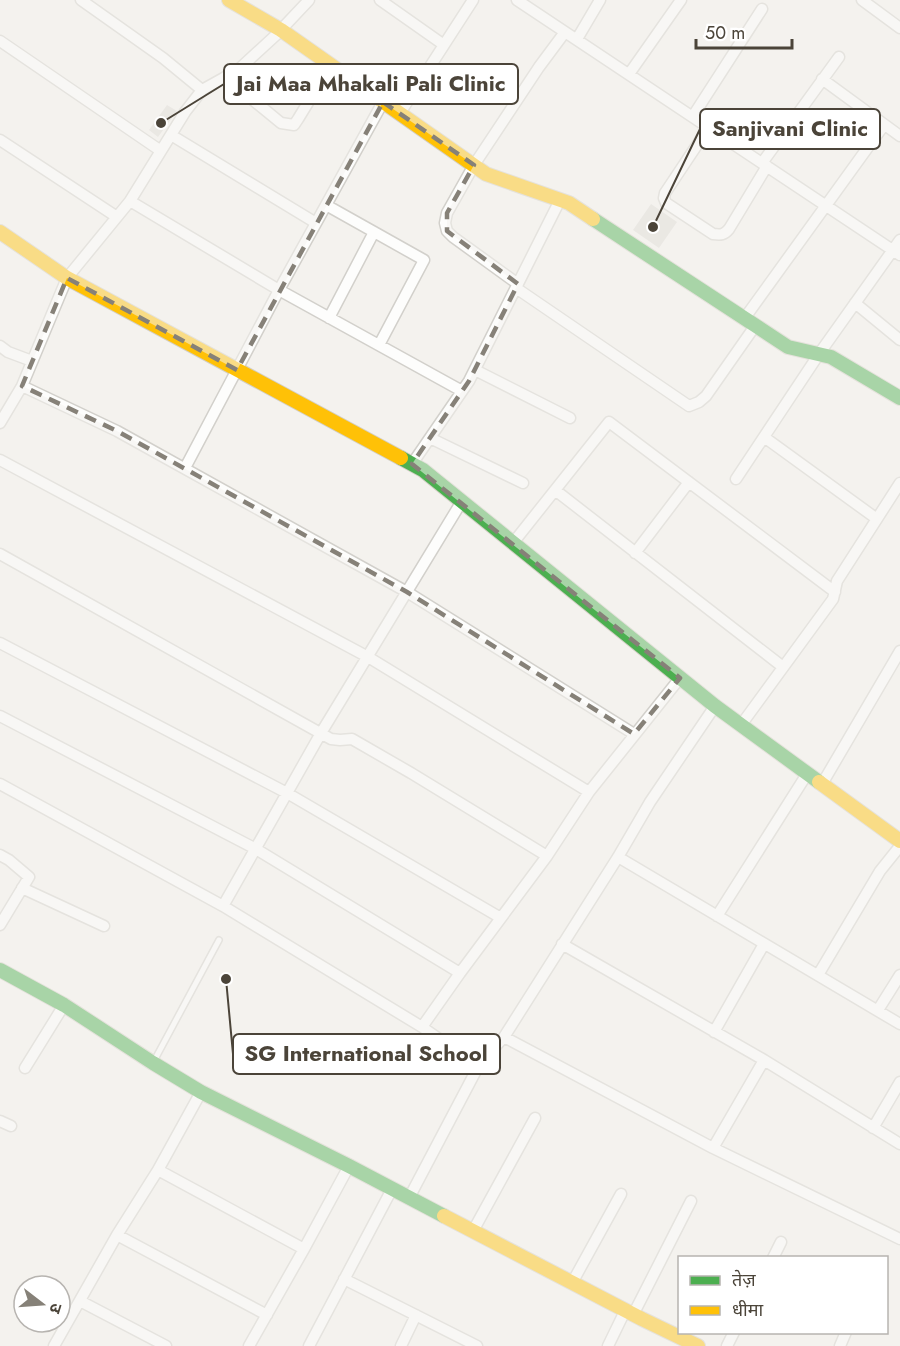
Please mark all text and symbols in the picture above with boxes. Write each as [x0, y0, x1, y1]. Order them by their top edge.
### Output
scale bar [696, 12, 792, 50]
text: 50 m [705, 20, 745, 46]
callout: Jai Maa Mhakali Pali Clinic [224, 64, 518, 104]
text: Jai Maa Mhakali Pali Clinic [232, 67, 506, 99]
callout: Sanjivani Clinic [700, 109, 880, 149]
text: Sanjivani Clinic [712, 112, 868, 144]
callout: SG International School [233, 1034, 500, 1074]
text: SG International School [244, 1037, 488, 1069]
legend [678, 1256, 888, 1334]
text: तेज़ [732, 1267, 756, 1293]
north arrow [12, 1274, 72, 1334]
text: धीमा [732, 1297, 763, 1323]
text: उ [43, 1300, 68, 1317]

